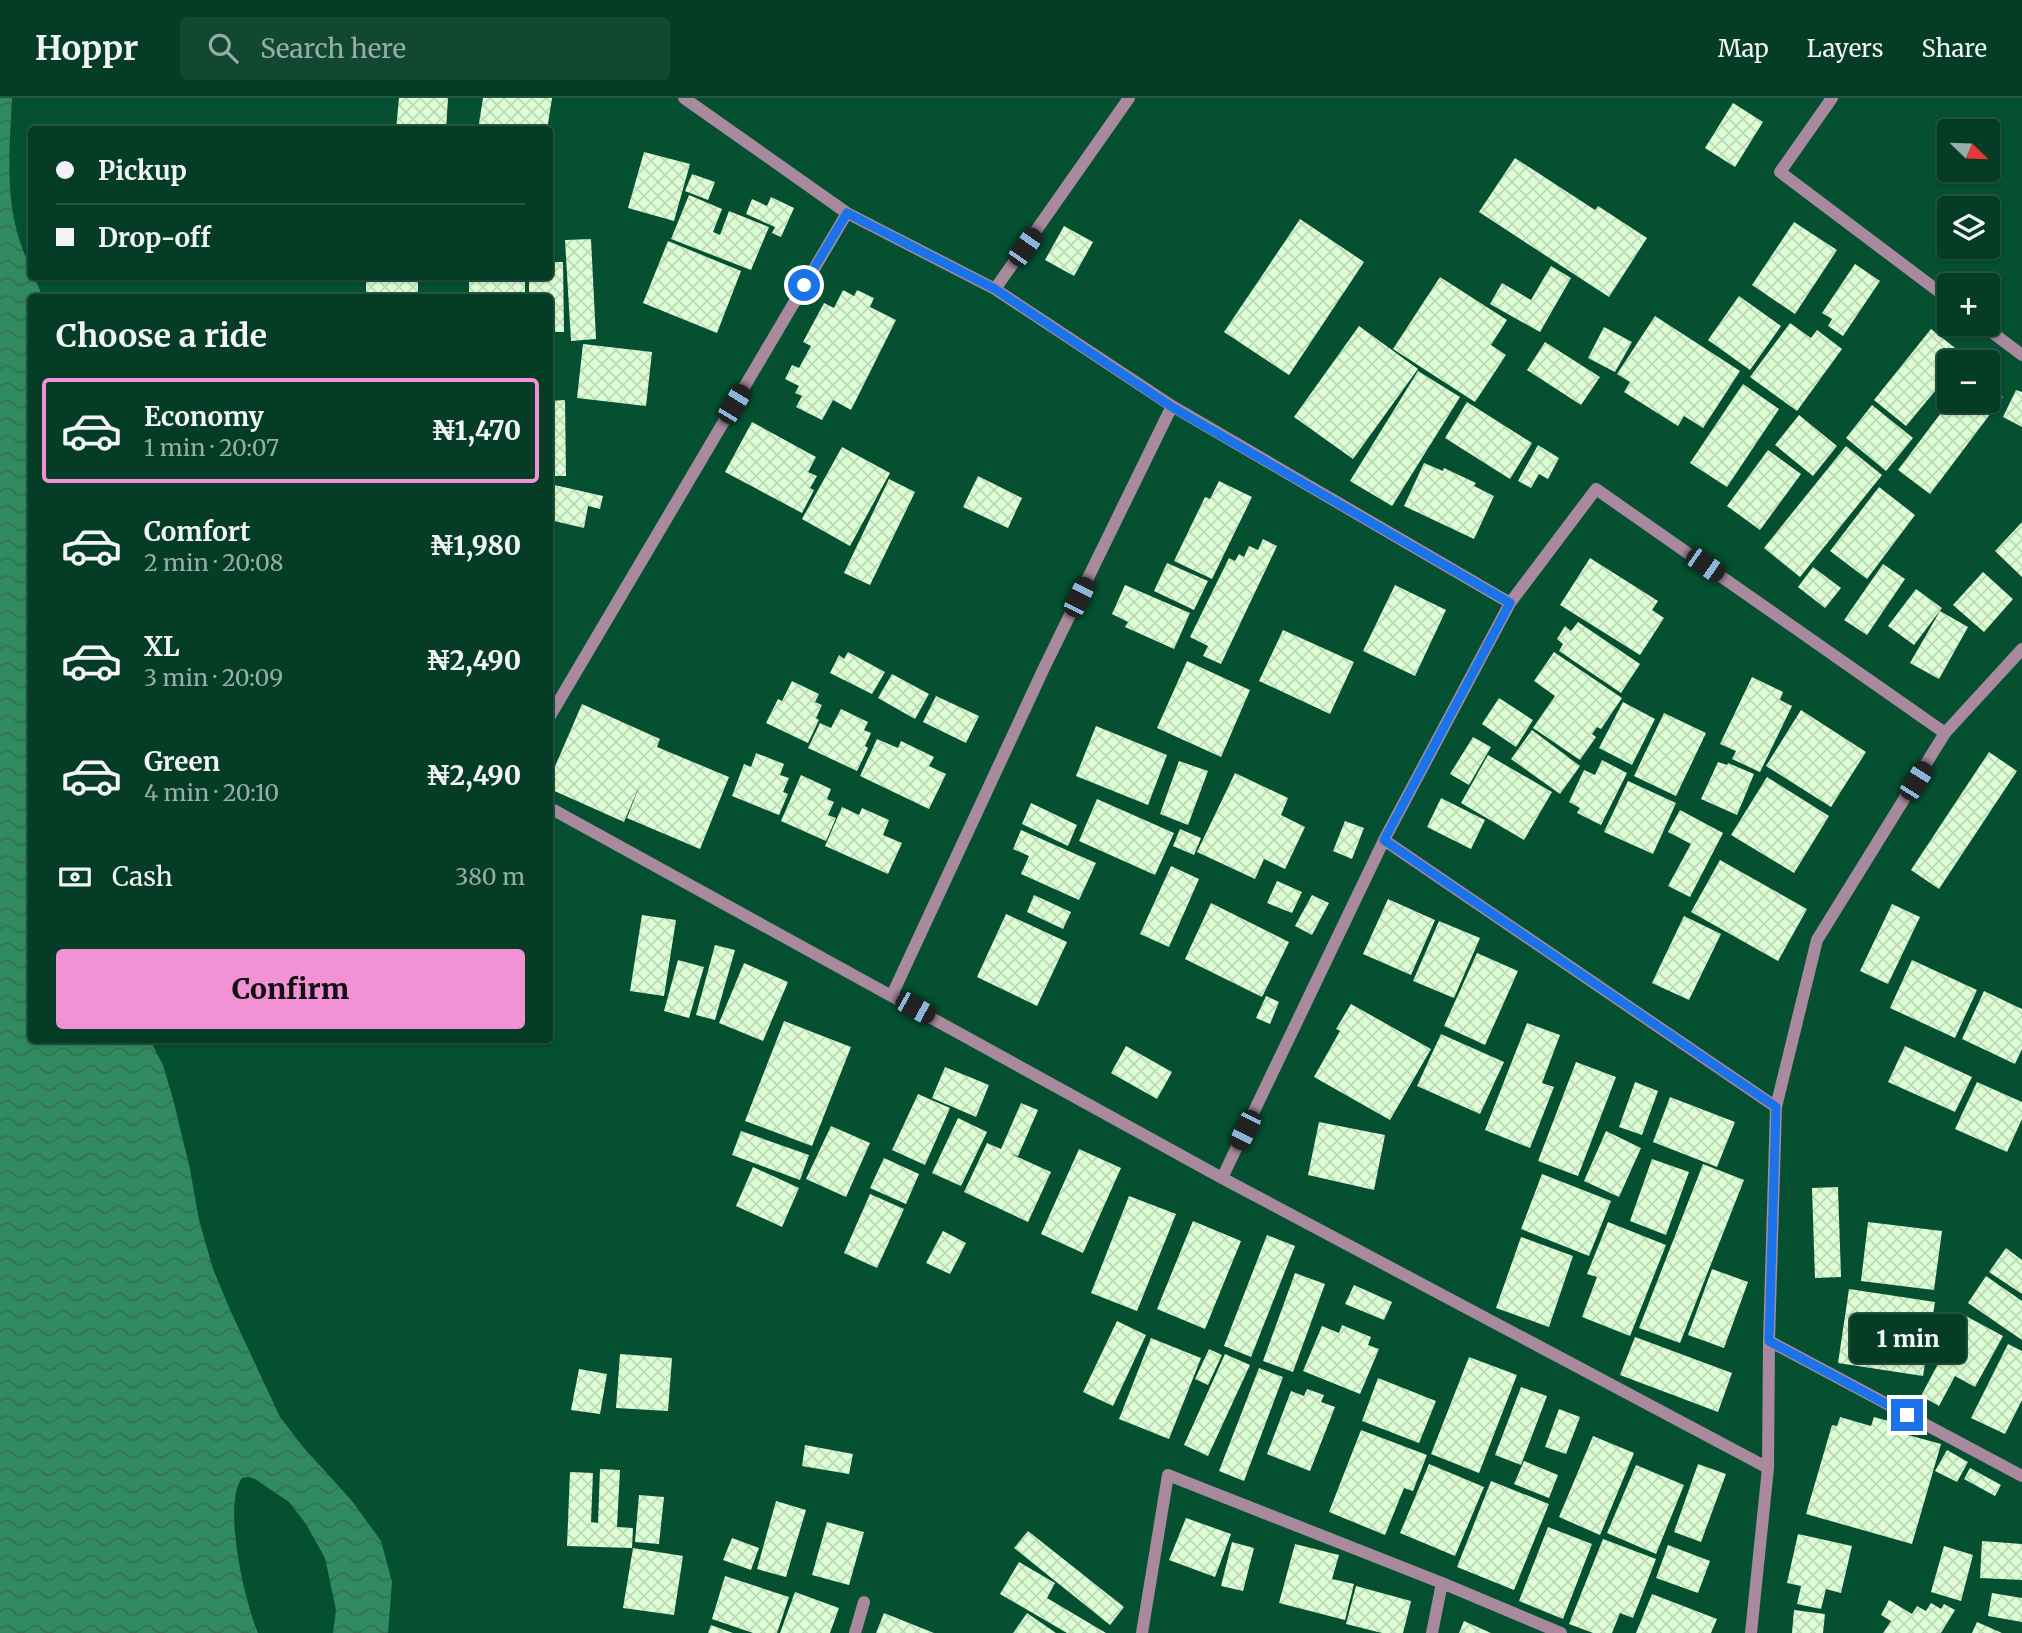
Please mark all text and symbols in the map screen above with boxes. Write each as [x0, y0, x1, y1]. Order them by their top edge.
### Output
search box [180, 17, 670, 80]
text: Hoppr [35, 28, 138, 69]
icon: search [204, 29, 242, 67]
text: Search here [260, 32, 406, 65]
text: Map [1718, 33, 1769, 64]
text: Layers [1807, 33, 1883, 64]
text: Share [1921, 33, 1987, 64]
north arrow [1937, 119, 2000, 182]
map controls [1937, 119, 2000, 413]
text: Pickup [98, 154, 187, 187]
button: layers [1937, 196, 2000, 259]
text: Drop-off [98, 221, 211, 254]
car [1005, 224, 1046, 270]
route start [788, 269, 820, 301]
button: + [1937, 273, 2000, 336]
text: Choose a ride [56, 316, 267, 356]
button: − [1937, 350, 2000, 413]
car [715, 381, 754, 427]
icon: car [60, 399, 123, 462]
text: Economy [144, 400, 264, 433]
text: ₦1,470 [431, 414, 521, 447]
text: 1 min · 20:07 [144, 433, 279, 462]
icon: car [60, 514, 123, 577]
text: Comfort [144, 515, 250, 548]
text: ₦1,980 [429, 529, 521, 562]
car [1682, 544, 1729, 586]
text: 2 min · 20:08 [144, 548, 283, 577]
car [1061, 574, 1098, 620]
icon: car [60, 629, 123, 692]
text: XL [144, 630, 180, 663]
text: ₦2,490 [426, 644, 521, 677]
text: 3 min · 20:09 [144, 663, 283, 692]
icon: car [60, 744, 123, 807]
text: Green [144, 745, 220, 778]
car [1896, 758, 1937, 804]
text: ₦2,490 [426, 759, 521, 792]
text: 4 min · 20:10 [144, 778, 279, 807]
icon: cash [56, 858, 94, 896]
text: Cash [112, 860, 173, 893]
text: 380 m [455, 862, 525, 891]
button: Confirm [56, 949, 525, 1029]
car [892, 989, 939, 1027]
car [1227, 1107, 1264, 1153]
callout: 1 min [1849, 1314, 1965, 1362]
text: 1 min [1876, 1324, 1940, 1353]
route end [1891, 1399, 1923, 1431]

